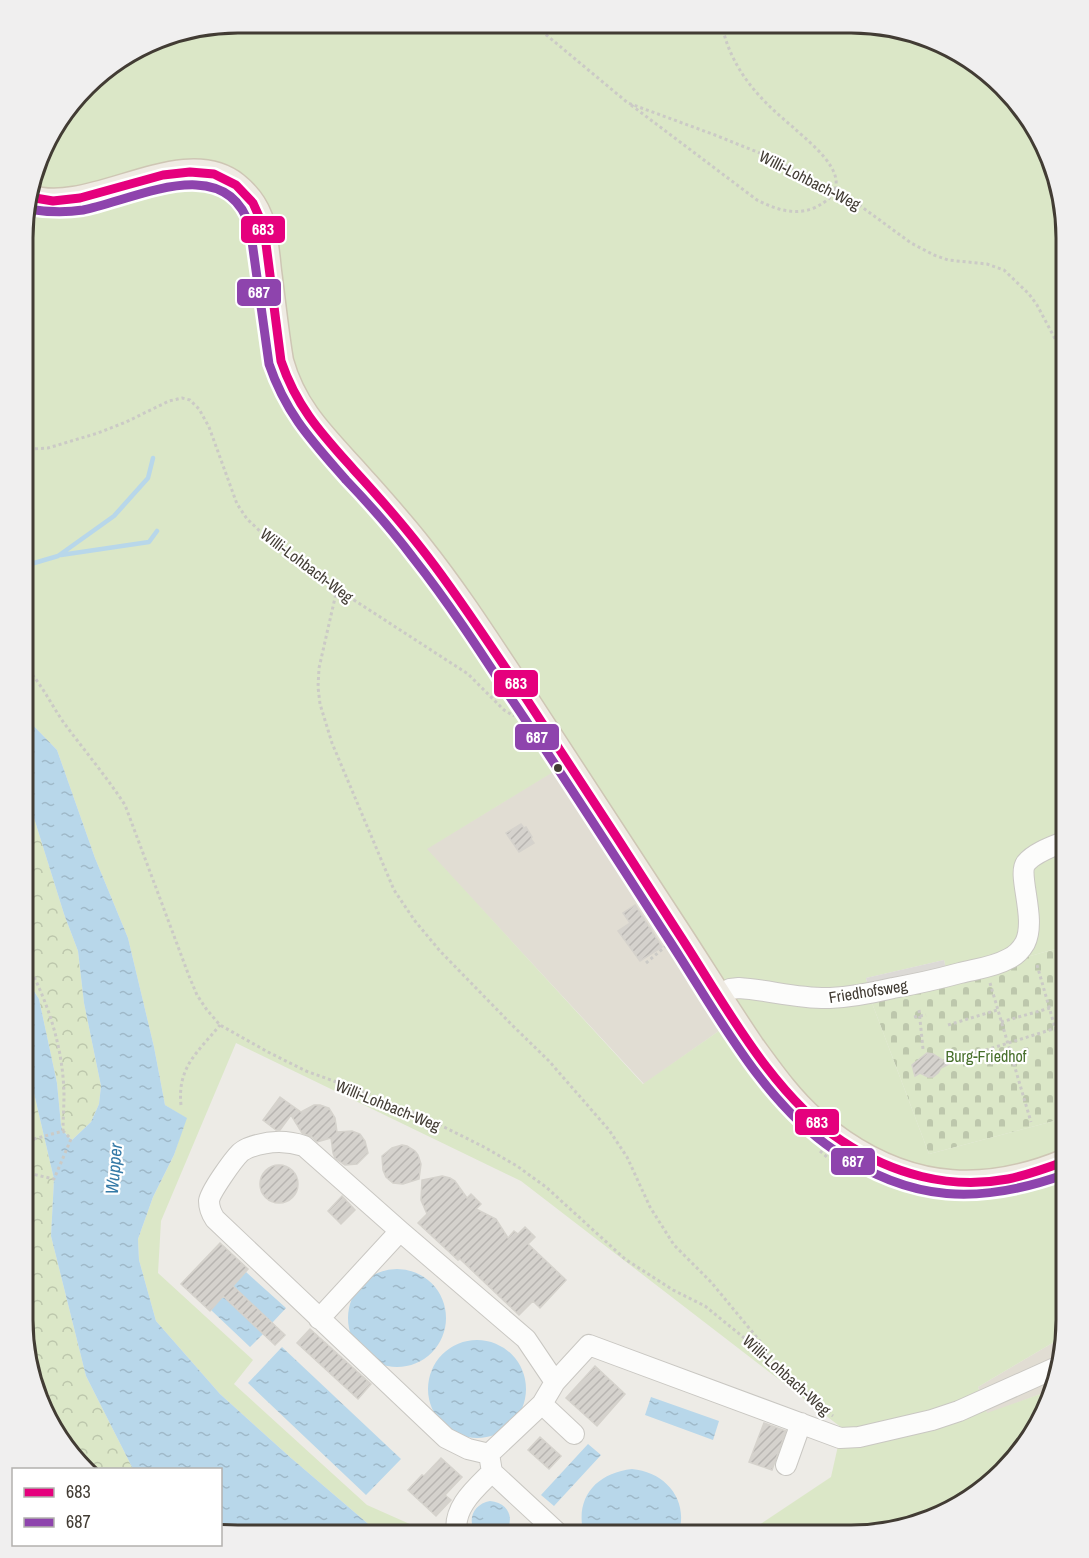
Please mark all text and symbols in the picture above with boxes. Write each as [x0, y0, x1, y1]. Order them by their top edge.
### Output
street label: Willi-Lohbach-Weg [755, 145, 865, 215]
line badge: 683 [240, 215, 286, 244]
text: 683 [252, 218, 274, 240]
line badge: 687 [236, 278, 282, 307]
text: 687 [248, 281, 270, 303]
street label: Willi-Lohbach-Weg [256, 523, 359, 608]
line badge: 683 [493, 669, 539, 698]
text: 683 [505, 672, 527, 694]
line badge: 687 [514, 723, 560, 751]
text: 687 [526, 726, 548, 748]
unlabelled marker [552, 762, 564, 774]
street label: Friedhofsweg [827, 974, 910, 1008]
park label: Burg-Friedhof [946, 1045, 1027, 1067]
street label: Willi-Lohbach-Weg [332, 1074, 444, 1136]
line badge: 683 [794, 1108, 840, 1136]
text: 683 [806, 1111, 828, 1133]
water label: Wupper [99, 1141, 128, 1196]
line badge: 687 [830, 1147, 876, 1176]
text: 687 [842, 1150, 864, 1172]
street label: Willi-Lohbach-Weg [738, 1330, 836, 1421]
legend [12, 1468, 222, 1546]
text: 683 [66, 1479, 91, 1504]
text: 687 [66, 1509, 91, 1534]

